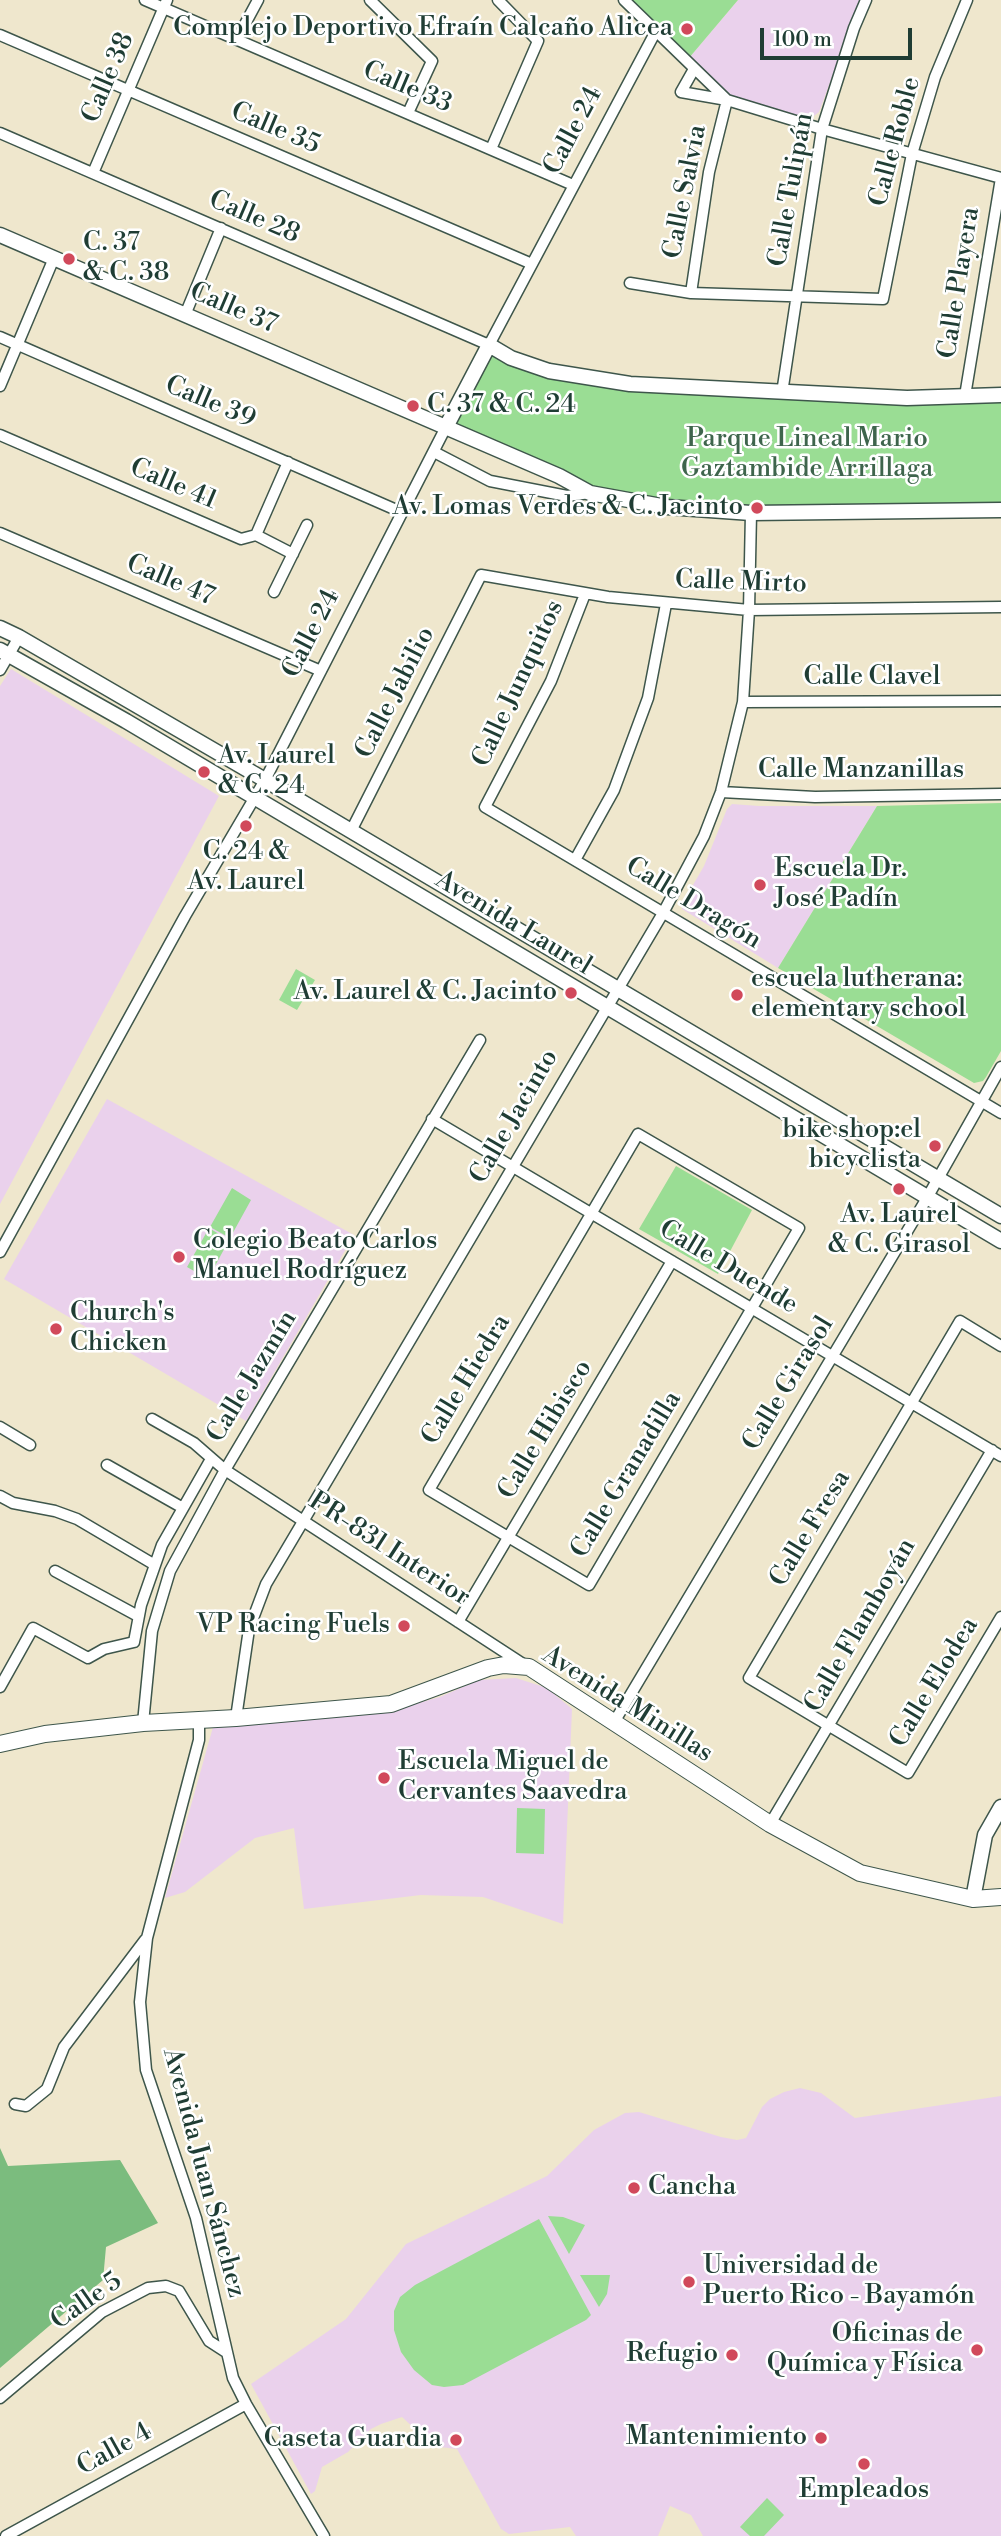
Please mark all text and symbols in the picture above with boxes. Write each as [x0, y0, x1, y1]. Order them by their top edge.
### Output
place label: Complejo Deportivo Efraín Calcaño Alicea [173, 13, 673, 45]
scale bar [763, 14, 915, 58]
marker: Complejo Deportivo Efraín Calcaño Alicea [679, 21, 695, 37]
text: 100 m [773, 27, 832, 53]
street label: Calle 38 [76, 28, 142, 128]
street label: Calle 33 [358, 55, 456, 121]
street label: Calle Roble [864, 74, 928, 210]
street label: Calle 24 [538, 82, 610, 180]
street label: Calle 35 [226, 96, 324, 162]
street label: Calle Tulipán [763, 111, 821, 269]
street label: Calle Salvia [658, 122, 714, 262]
street label: Calle 28 [204, 185, 304, 251]
street label: Calle Playera [933, 205, 987, 361]
place label: C. 37 & C. 38 [83, 228, 169, 290]
marker: C. 37 & C. 38 [61, 251, 77, 267]
street label: Calle 37 [185, 277, 281, 341]
street label: Calle 39 [160, 370, 260, 436]
place label: C. 37 & C. 24 [427, 390, 576, 422]
marker: C. 37 & C. 24 [405, 398, 421, 414]
park label: Parque Lineal Mario Gaztambide Arrillaga [681, 424, 933, 486]
street label: Calle 41 [125, 453, 221, 517]
place label: Av. Lomas Verdes & C. Jacinto [392, 492, 743, 524]
marker: Av. Lomas Verdes & C. Jacinto [749, 500, 765, 516]
street label: Calle 47 [121, 549, 219, 613]
street label: Calle Mirto [675, 565, 807, 601]
street label: Calle 24 [276, 584, 348, 684]
street label: Calle Junquitos [467, 596, 571, 772]
street label: Calle Jabilio [350, 622, 442, 764]
street label: Calle Clavel [804, 662, 940, 694]
place label: Av. Laurel & C. 24 [218, 741, 335, 802]
street label: Calle Manzanillas [758, 755, 964, 787]
marker: Av. Laurel & C. 24 [196, 764, 212, 780]
marker: C. 24 & Av. Laurel [238, 818, 254, 834]
place label: C. 24 & Av. Laurel [188, 837, 304, 898]
street label: Calle Dragón [619, 851, 767, 957]
place label: Escuela Dr. José Padín [774, 854, 907, 916]
street label: Avenida Laurel [429, 865, 597, 983]
marker: Escuela Dr. José Padín [752, 877, 768, 893]
place label: escuela lutherana: elementary school [751, 964, 966, 1026]
place label: Av. Laurel & C. Jacinto [294, 977, 557, 1009]
marker: Av. Laurel & C. Jacinto [563, 985, 579, 1001]
marker: escuela lutherana: elementary school [729, 987, 745, 1003]
street label: Calle Jacinto [464, 1044, 566, 1190]
place label: bike shop:el bicyclista [783, 1115, 921, 1176]
marker: bike shop:el bicyclista [927, 1138, 943, 1154]
marker: Av. Laurel & C. Girasol [891, 1181, 907, 1197]
place label: Av. Laurel & C. Girasol [828, 1200, 970, 1262]
street label: Calle Duende [653, 1214, 803, 1322]
place label: Colegio Beato Carlos Manuel Rodríguez [193, 1226, 437, 1288]
marker: Colegio Beato Carlos Manuel Rodríguez [171, 1249, 187, 1265]
place label: Church's Chicken [70, 1298, 175, 1360]
street label: Calle Jazmín [201, 1305, 305, 1449]
street label: Calle Hiedra [416, 1309, 518, 1451]
street label: Calle Girasol [737, 1311, 841, 1457]
marker: Church's Chicken [48, 1321, 64, 1337]
street label: Calle Hibisco [492, 1355, 600, 1505]
street label: Calle Granadilla [565, 1386, 689, 1564]
street label: Calle Fresa [764, 1465, 858, 1593]
street label: PR-831 Interior [302, 1486, 476, 1614]
street label: Calle Flamboyán [799, 1533, 923, 1719]
place label: VP Racing Fuels [197, 1610, 390, 1642]
street label: Calle Elodea [884, 1612, 986, 1754]
marker: VP Racing Fuels [396, 1618, 412, 1634]
street label: Avenida Minillas [536, 1640, 718, 1770]
place label: Escuela Miguel de Cervantes Saavedra [398, 1747, 627, 1809]
marker: Escuela Miguel de Cervantes Saavedra [376, 1770, 392, 1786]
street label: Avenida Juan Sánchez [155, 2045, 251, 2301]
place label: Cancha [648, 2172, 736, 2204]
marker: Cancha [626, 2180, 642, 2196]
place label: Universidad de Puerto Rico - Bayamón [703, 2251, 975, 2312]
street label: Calle 5 [46, 2267, 128, 2337]
marker: Universidad de Puerto Rico - Bayamón [681, 2274, 697, 2290]
place label: Oficinas de Química y Física [767, 2319, 963, 2380]
place label: Refugio [626, 2339, 718, 2371]
marker: Oficinas de Química y Física [969, 2342, 985, 2358]
marker: Refugio [724, 2347, 740, 2363]
street label: Calle 4 [72, 2417, 158, 2483]
place label: Mantenimiento [626, 2422, 807, 2454]
place label: Caseta Guardia [264, 2424, 442, 2456]
marker: Mantenimiento [813, 2430, 829, 2446]
marker: Caseta Guardia [448, 2432, 464, 2448]
marker: Empleados [856, 2456, 872, 2472]
place label: Empleados [799, 2475, 929, 2507]

